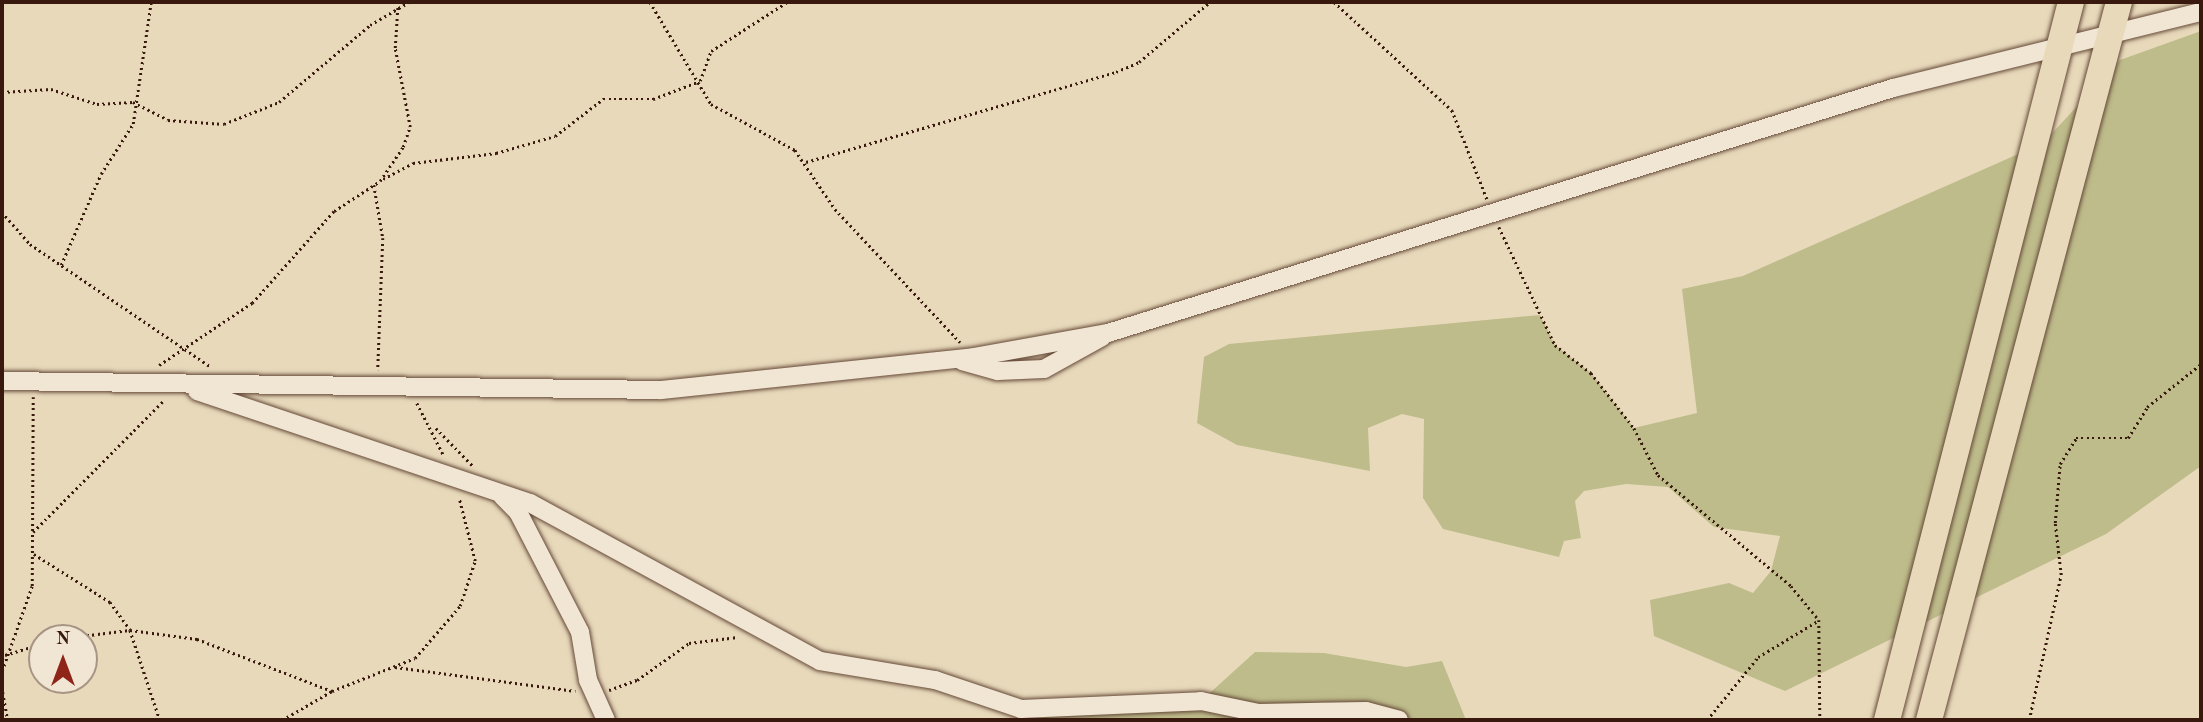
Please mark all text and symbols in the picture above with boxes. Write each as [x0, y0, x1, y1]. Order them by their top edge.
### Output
north arrow [28, 624, 98, 694]
text: N [56, 630, 70, 649]

